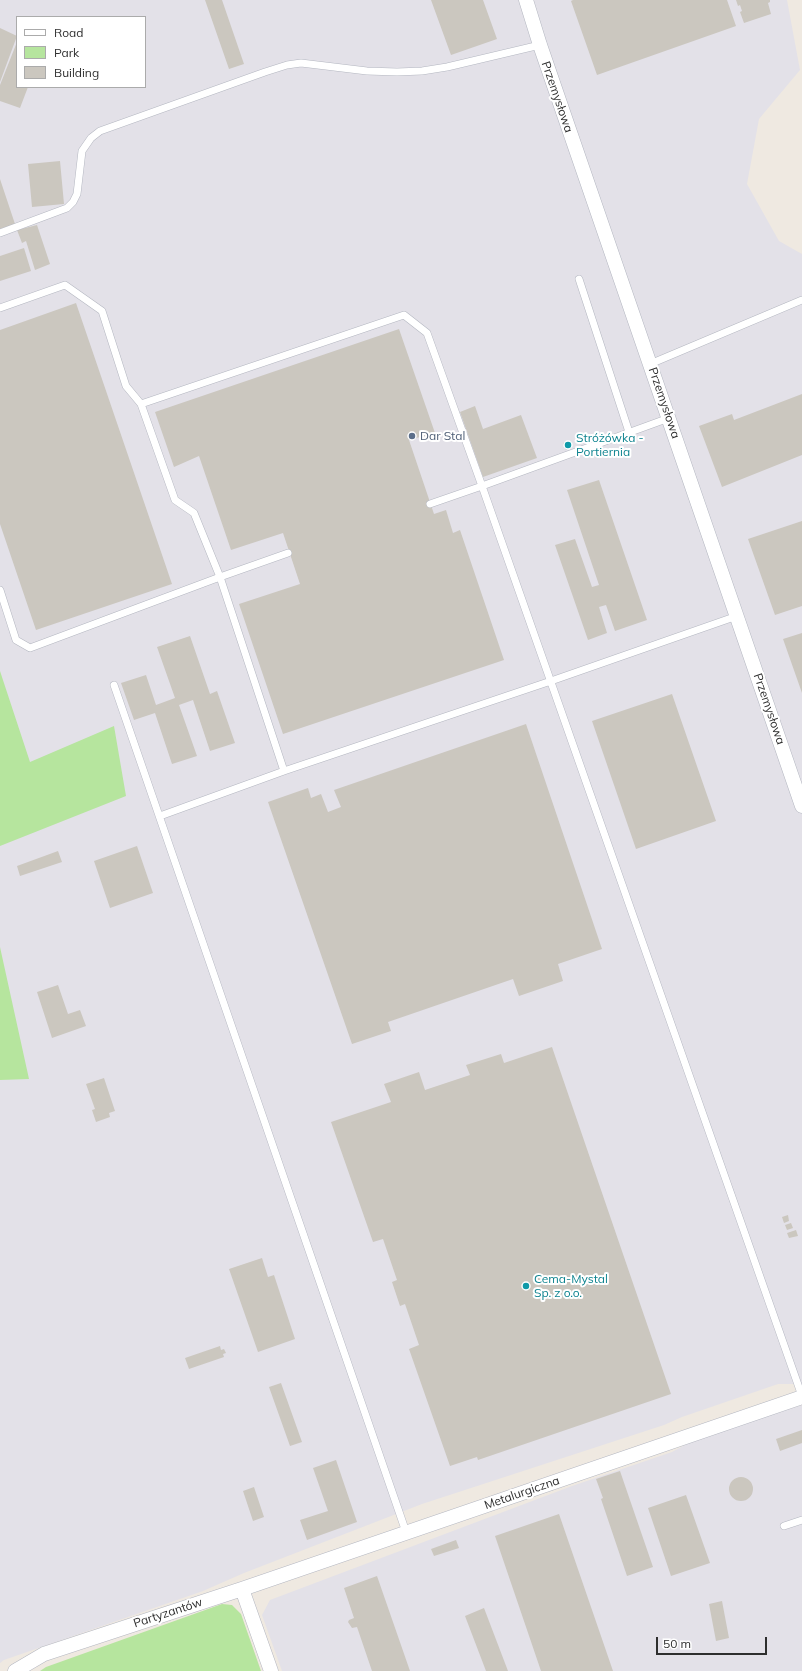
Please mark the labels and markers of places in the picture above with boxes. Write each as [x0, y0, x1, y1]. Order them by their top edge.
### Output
place label: Dar Stal [420, 429, 465, 443]
marker: Dar Stal [407, 431, 417, 441]
place label: Stróżówka - Portiernia [576, 431, 644, 459]
marker: Stróżówka - Portiernia [563, 440, 573, 450]
place label: Cema-Mystal Sp. z o.o. [534, 1272, 608, 1300]
marker: Cema-Mystal Sp. z o.o. [521, 1281, 531, 1291]

